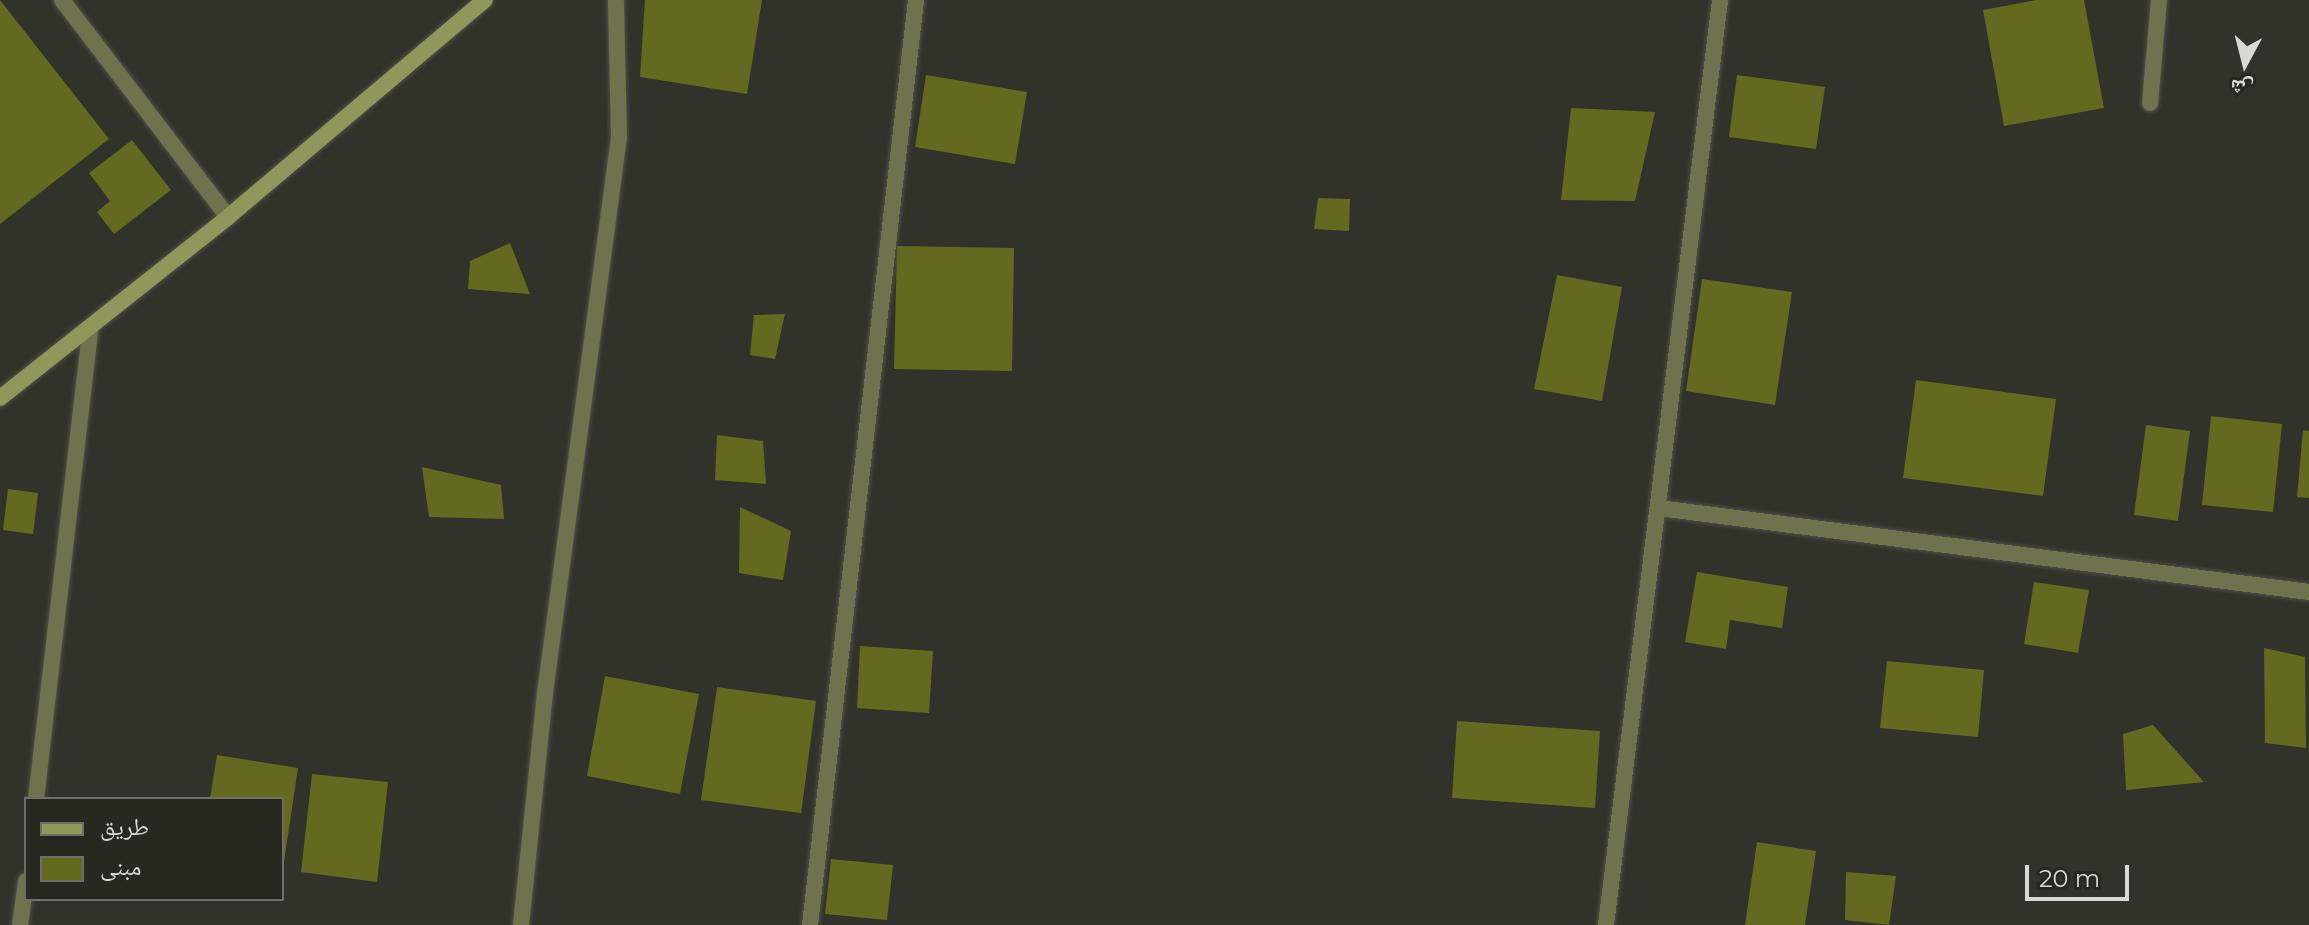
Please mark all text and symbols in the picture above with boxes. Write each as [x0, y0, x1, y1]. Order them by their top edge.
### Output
north arrow [2205, 24, 2285, 104]
text: ش [2229, 73, 2255, 103]
legend [24, 797, 284, 901]
text: طريق [100, 812, 149, 841]
scale bar [2029, 849, 2133, 899]
text: مبنى [100, 852, 141, 881]
text: 20 m [2039, 864, 2100, 893]

